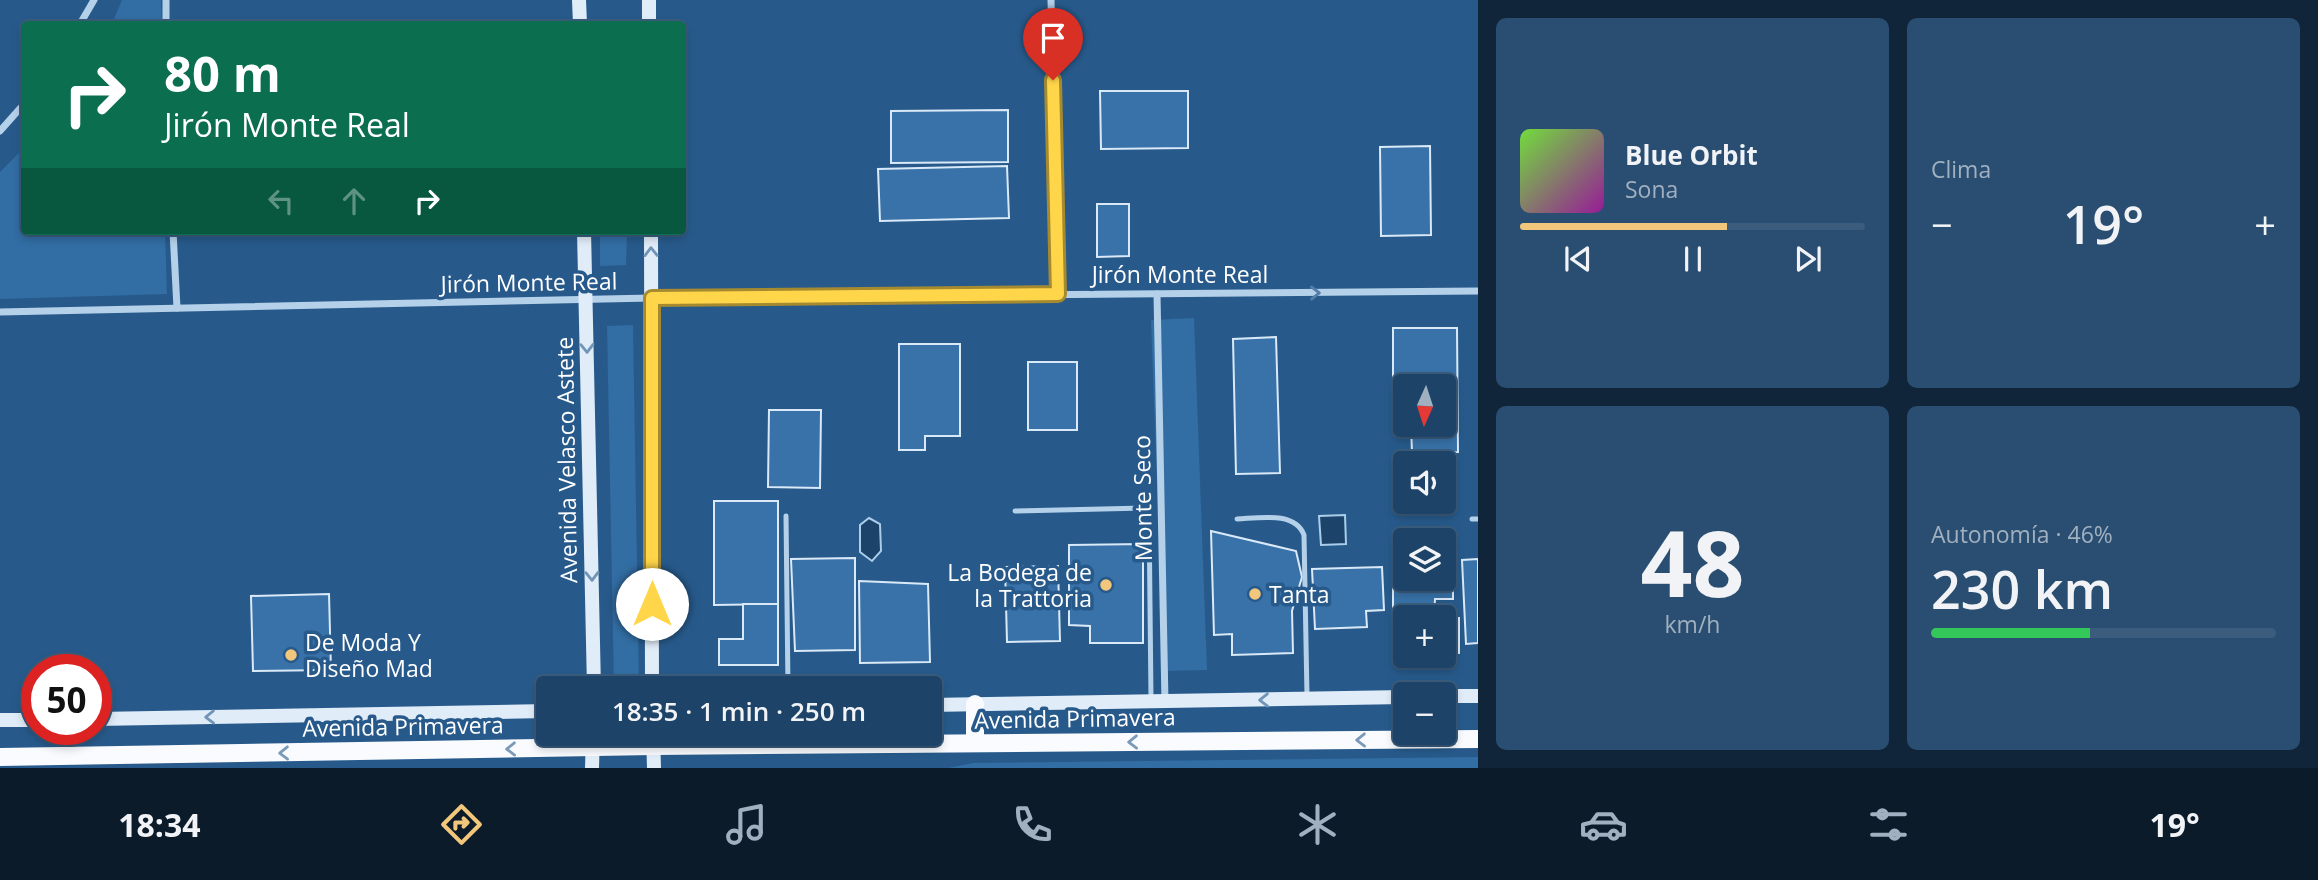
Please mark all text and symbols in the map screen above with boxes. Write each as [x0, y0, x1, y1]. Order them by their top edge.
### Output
pin [1023, 8, 1083, 80]
icon: arrive [1034, 19, 1072, 57]
text: 80 m [164, 40, 281, 106]
icon: right [49, 49, 140, 140]
text: Jirón Monte Real [164, 103, 410, 146]
text: Blue Orbit [1625, 137, 1758, 173]
text: Clima [1931, 153, 1991, 185]
text: Sona [1625, 173, 1678, 205]
icon: left [262, 182, 300, 220]
icon: ahead [335, 182, 373, 220]
icon: right [408, 182, 446, 220]
text: 19° [2063, 188, 2144, 259]
text: − [1931, 198, 1953, 250]
text: + [2254, 198, 2276, 250]
icon: previous [1559, 240, 1597, 278]
icon: pause [1674, 240, 1712, 278]
icon: next [1789, 240, 1827, 278]
one-way arrow [644, 246, 659, 257]
street label: Jirón Monte Real [1090, 258, 1268, 290]
street label: Jirón Monte Real [438, 264, 618, 300]
one-way arrow [1311, 285, 1321, 301]
street label: Avenida Velasco Astete [548, 337, 584, 583]
one-way arrow [579, 343, 594, 354]
north arrow [1393, 374, 1456, 438]
map controls [1393, 374, 1456, 745]
street label: Monte Seco [1125, 435, 1159, 561]
button: sound [1393, 451, 1456, 514]
text: 48 [1640, 500, 1745, 624]
text: Autonomía · 46% [1931, 518, 2113, 550]
button: layers [1393, 528, 1456, 591]
text: 230 km [1931, 553, 2113, 624]
place label: La Bodega de la Trattoria [947, 556, 1092, 614]
position arrow [615, 567, 689, 641]
one-way arrow [584, 570, 599, 581]
marker: La Bodega de la Trattoria [1098, 577, 1114, 593]
place label: Tanta [1269, 578, 1330, 610]
marker: Tanta [1247, 586, 1263, 602]
button: + [1393, 605, 1456, 668]
text: km/h [1665, 608, 1720, 640]
place label: De Moda Y Diseño Mad [305, 626, 433, 684]
marker: De Moda Y Diseño Mad [283, 647, 299, 663]
speed limit sign: 50 [21, 654, 112, 745]
button: − [1393, 682, 1456, 745]
one-way arrow [1258, 692, 1268, 708]
text: 18:35 · 1 min · 250 m [612, 693, 866, 729]
street label: Avenida Primavera [974, 700, 1176, 736]
street label: Avenida Primavera [302, 708, 504, 744]
one-way arrow [204, 709, 215, 724]
one-way arrow [1355, 732, 1366, 748]
one-way arrow [1128, 734, 1138, 750]
one-way arrow [505, 741, 516, 757]
one-way arrow [278, 745, 289, 760]
icon: directions [437, 800, 486, 849]
icon: music [722, 800, 771, 849]
icon: phone [1008, 800, 1057, 849]
icon: climate [1293, 800, 1342, 849]
icon: car [1579, 800, 1628, 849]
icon: filters [1864, 800, 1913, 849]
text: 18:34 [118, 803, 201, 846]
text: 19° [2149, 803, 2200, 846]

